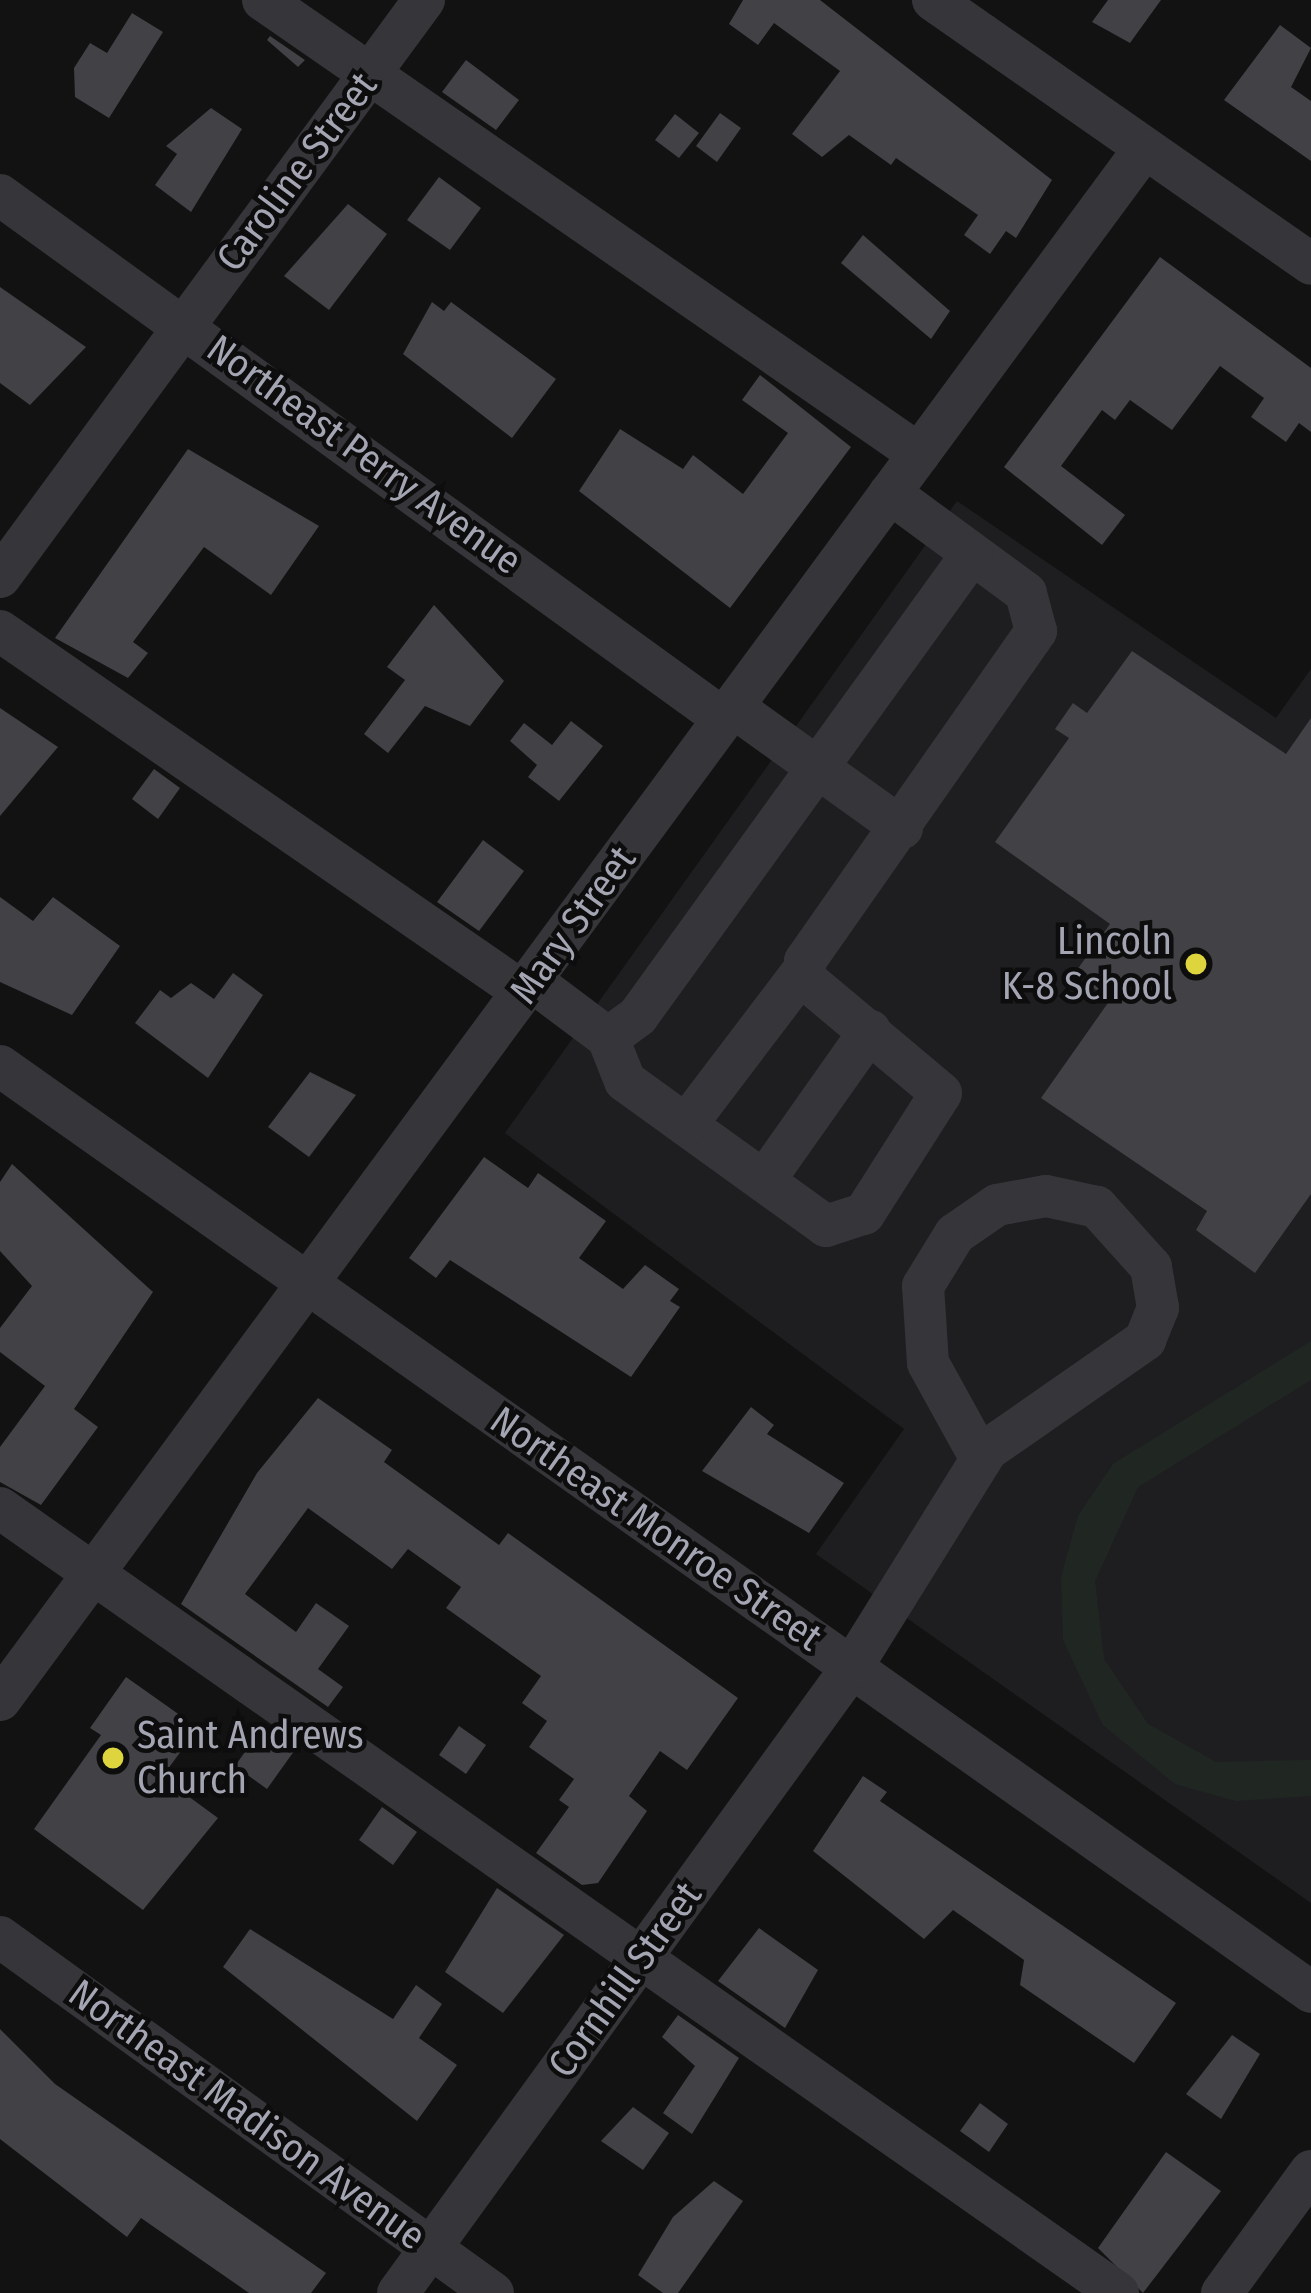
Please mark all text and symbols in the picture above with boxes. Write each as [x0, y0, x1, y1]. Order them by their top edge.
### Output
street label: Caroline Street [207, 63, 387, 281]
street label: Northeast Perry Avenue [198, 325, 530, 585]
street label: Mary Street [500, 837, 646, 1013]
place label: Lincoln K-8 School [1002, 919, 1172, 1010]
marker: Lincoln K-8 School [1183, 951, 1209, 977]
street label: Northeast Monroe Street [481, 1397, 831, 1661]
place label: Saint Andrews Church [137, 1713, 364, 1804]
marker: Saint Andrews Church [100, 1745, 126, 1771]
street label: Cornhill Street [539, 1873, 711, 2087]
street label: Northeast Madison Avenue [60, 1970, 434, 2260]

